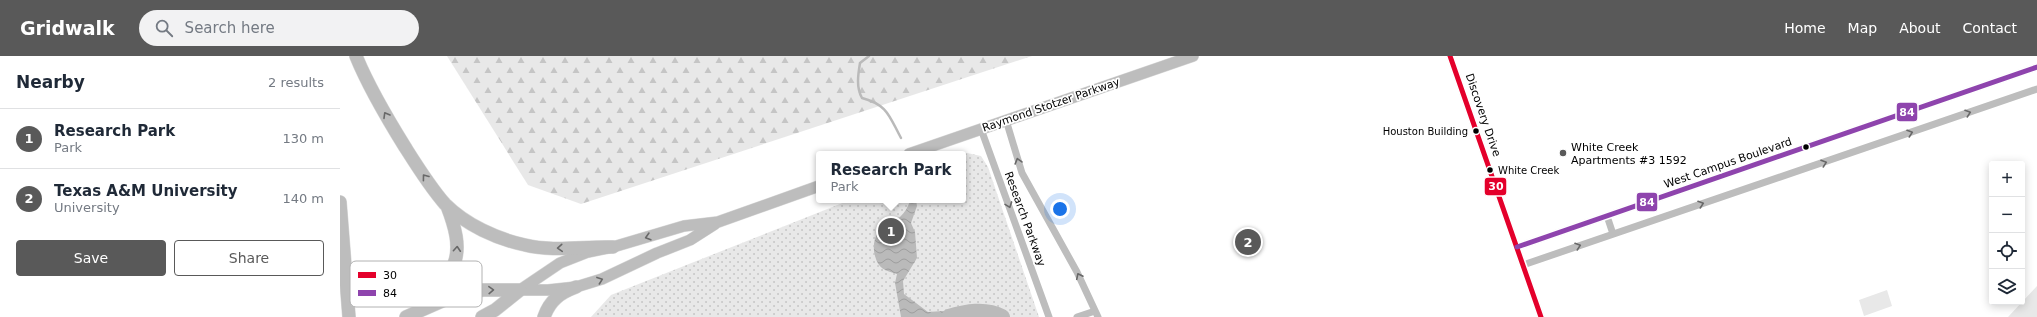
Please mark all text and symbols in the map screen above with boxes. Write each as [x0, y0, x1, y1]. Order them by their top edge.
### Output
search box [139, 10, 419, 46]
text: Gridwalk [20, 17, 115, 39]
icon: search [153, 17, 175, 39]
text: Search here [185, 19, 275, 37]
text: Home [1784, 20, 1826, 36]
text: Map [1848, 20, 1877, 36]
text: About [1899, 20, 1941, 36]
text: Contact [1963, 20, 2017, 36]
text: Nearby [16, 72, 85, 92]
street label: Discovery Drive [1463, 72, 1503, 159]
text: 2 results [268, 75, 324, 90]
street label: Raymond Stotzer Parkway [981, 75, 1122, 135]
line badge: 84 [1896, 102, 1918, 122]
text: 84 [1899, 106, 1915, 119]
one-way arrow [1965, 110, 1972, 118]
one-way arrow [383, 112, 391, 119]
text: Research Park [54, 122, 175, 140]
place label: Houston Building [1383, 126, 1468, 137]
marker: Houston Building [1471, 126, 1481, 136]
one-way arrow [1906, 130, 1913, 138]
text: 1 [24, 131, 34, 146]
text: 130 m [282, 131, 324, 146]
street label: West Campus Boulevard [1662, 135, 1794, 191]
text: Park [54, 140, 82, 155]
place label: White Creek Apartments #3 1592 [1571, 141, 1687, 167]
unlabelled marker [1801, 142, 1811, 152]
marker: White Creek Apartments #3 1592 [1558, 148, 1568, 158]
popup [816, 151, 966, 203]
one-way arrow [1014, 158, 1023, 165]
one-way arrow [1820, 159, 1827, 167]
text: Research Park [830, 161, 952, 179]
map controls [1989, 161, 2025, 305]
button: + [1989, 161, 2025, 197]
marker: White Creek [1485, 165, 1495, 175]
place label: White Creek [1498, 165, 1559, 176]
street label: Research Parkway [1002, 170, 1048, 269]
one-way arrow [422, 174, 430, 181]
line badge: 30 [1484, 177, 1507, 196]
text: Park [830, 179, 858, 194]
text: 30 [1488, 180, 1504, 193]
text: Texas A&M University [54, 182, 238, 200]
text: 2 [24, 191, 34, 206]
text: 140 m [282, 191, 324, 206]
line badge: 84 [1636, 192, 1658, 212]
text: 84 [1639, 196, 1655, 209]
button: − [1989, 197, 2025, 233]
your location [1050, 199, 1070, 219]
text: University [54, 200, 120, 215]
one-way arrow [1004, 201, 1012, 208]
one-way arrow [1697, 201, 1704, 209]
pin: 1 [878, 216, 904, 246]
pin: 2 [1235, 227, 1261, 257]
one-way arrow [645, 232, 652, 241]
button: locate [1989, 233, 2025, 269]
button: Save [16, 240, 166, 276]
button: Share [174, 240, 324, 276]
one-way arrow [1574, 243, 1581, 251]
one-way arrow [557, 244, 563, 252]
one-way arrow [453, 246, 462, 252]
legend [350, 261, 482, 307]
text: 30 [383, 269, 397, 282]
button: layers [1989, 269, 2025, 305]
one-way arrow [1076, 272, 1084, 280]
one-way arrow [596, 276, 603, 285]
one-way arrow [488, 285, 494, 294]
text: 84 [383, 287, 397, 300]

